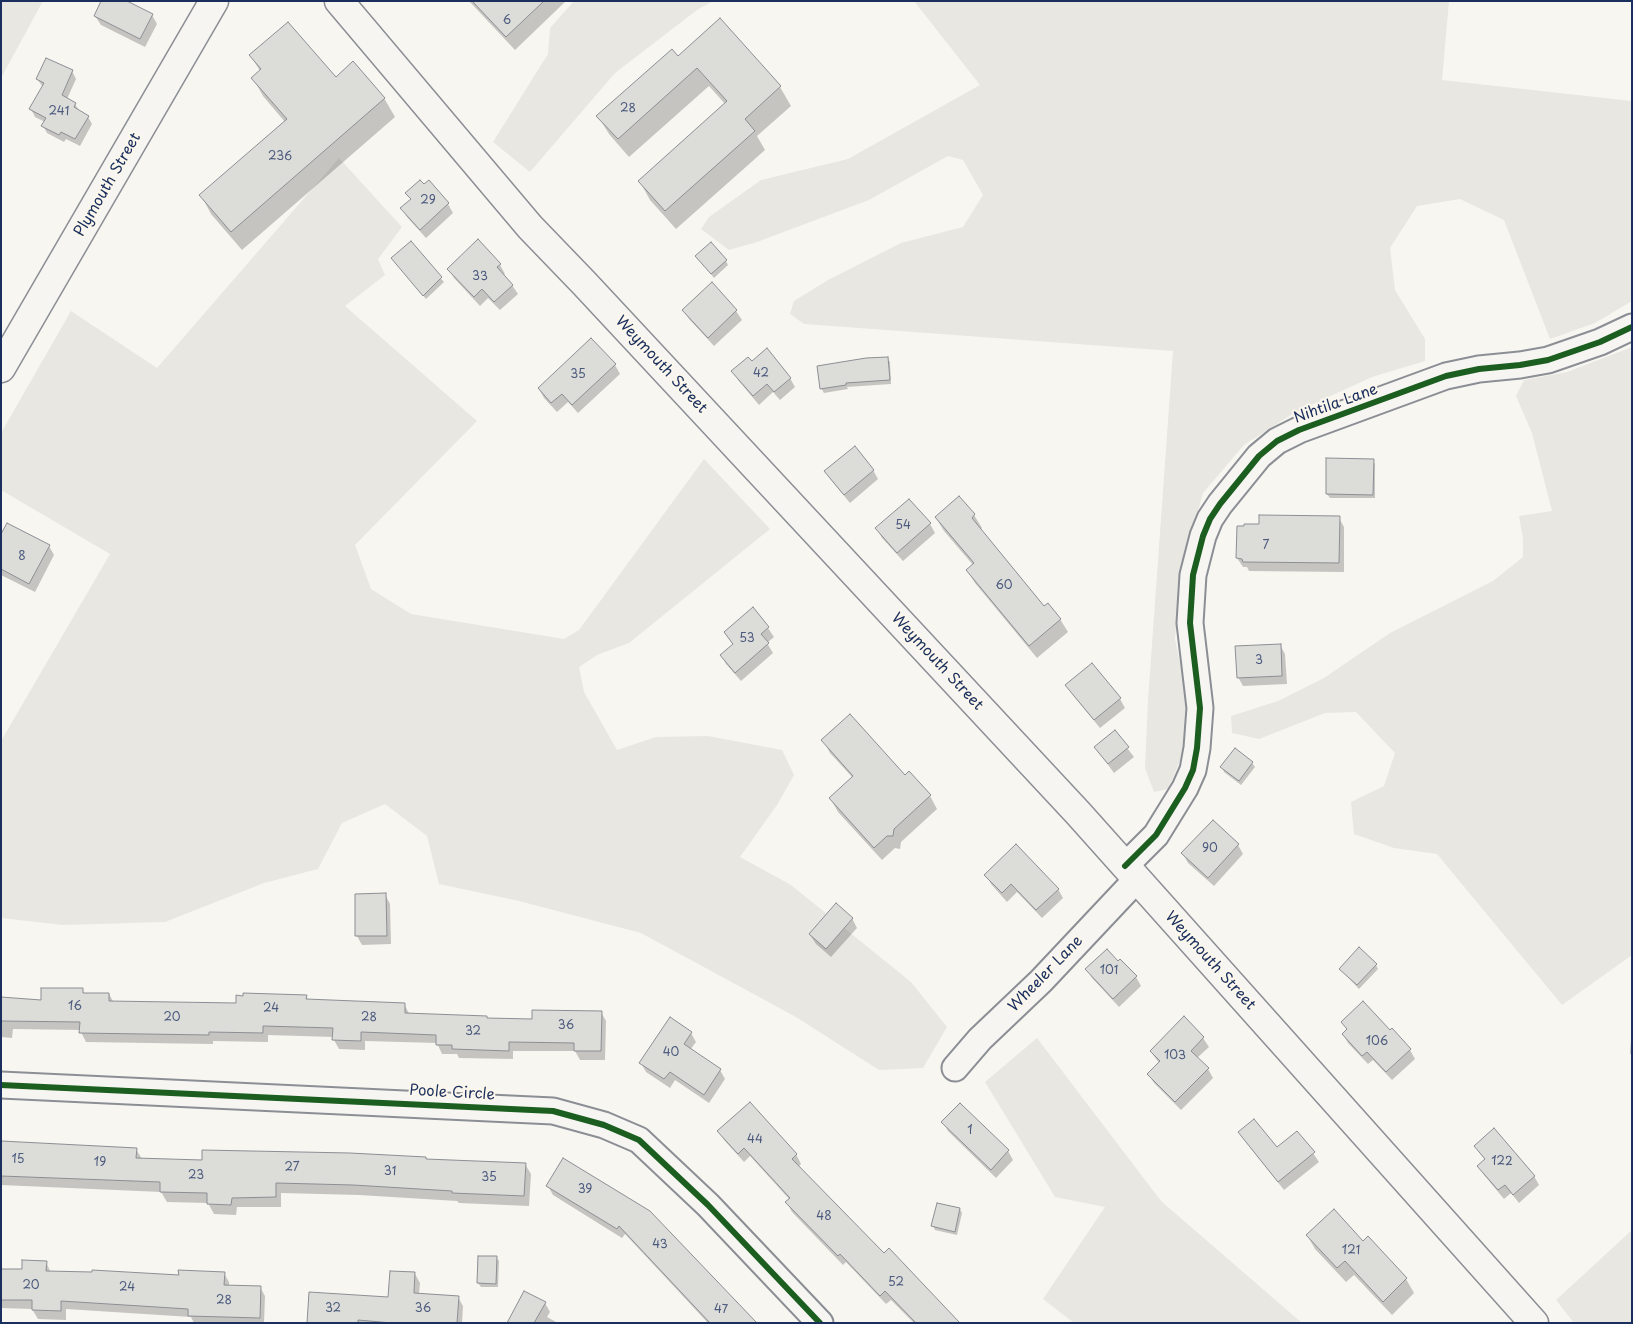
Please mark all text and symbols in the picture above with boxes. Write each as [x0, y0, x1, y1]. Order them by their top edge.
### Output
house number: 6 [503, 14, 511, 28]
house number: 28 [620, 102, 636, 116]
house number: 241 [49, 105, 69, 119]
street label: Plymouth Street [71, 130, 145, 240]
house number: 236 [268, 150, 292, 164]
house number: 29 [420, 194, 436, 208]
house number: 33 [472, 270, 488, 284]
street label: Weymouth Street [611, 313, 711, 417]
house number: 42 [753, 367, 769, 381]
house number: 35 [570, 368, 586, 382]
street label: Nihtila Lane [1292, 380, 1380, 428]
house number: 54 [895, 519, 911, 533]
house number: 7 [1263, 539, 1269, 553]
house number: 8 [18, 550, 26, 564]
house number: 60 [995, 579, 1013, 593]
street label: Weymouth Street [887, 610, 987, 714]
house number: 53 [739, 632, 755, 646]
house number: 3 [1255, 654, 1263, 668]
house number: 90 [1202, 842, 1218, 856]
street label: Weymouth Street [1161, 908, 1259, 1014]
street label: Wheeler Lane [1005, 932, 1087, 1016]
house number: 101 [1100, 964, 1118, 978]
house number: 16 [68, 1000, 82, 1014]
house number: 24 [263, 1002, 279, 1016]
house number: 20 [163, 1011, 181, 1025]
house number: 28 [361, 1011, 377, 1025]
house number: 36 [558, 1019, 574, 1033]
house number: 32 [465, 1025, 481, 1039]
house number: 106 [1366, 1035, 1388, 1049]
house number: 40 [663, 1046, 679, 1060]
house number: 103 [1164, 1049, 1186, 1063]
street label: Poole Circle [409, 1082, 495, 1104]
house number: 1 [967, 1124, 973, 1138]
house number: 44 [747, 1133, 763, 1147]
house number: 15 [11, 1153, 25, 1167]
house number: 122 [1491, 1155, 1513, 1169]
house number: 19 [94, 1156, 106, 1170]
house number: 27 [285, 1161, 299, 1175]
house number: 31 [384, 1165, 396, 1179]
house number: 23 [188, 1169, 204, 1183]
house number: 35 [481, 1171, 497, 1185]
house number: 39 [578, 1183, 592, 1197]
house number: 48 [816, 1210, 832, 1224]
house number: 43 [652, 1238, 668, 1252]
house number: 121 [1342, 1244, 1360, 1258]
house number: 52 [888, 1276, 904, 1290]
house number: 20 [22, 1279, 40, 1293]
house number: 24 [119, 1281, 135, 1295]
house number: 28 [216, 1294, 232, 1308]
house number: 32 [325, 1302, 341, 1316]
house number: 36 [415, 1302, 431, 1316]
house number: 47 [714, 1303, 728, 1317]

